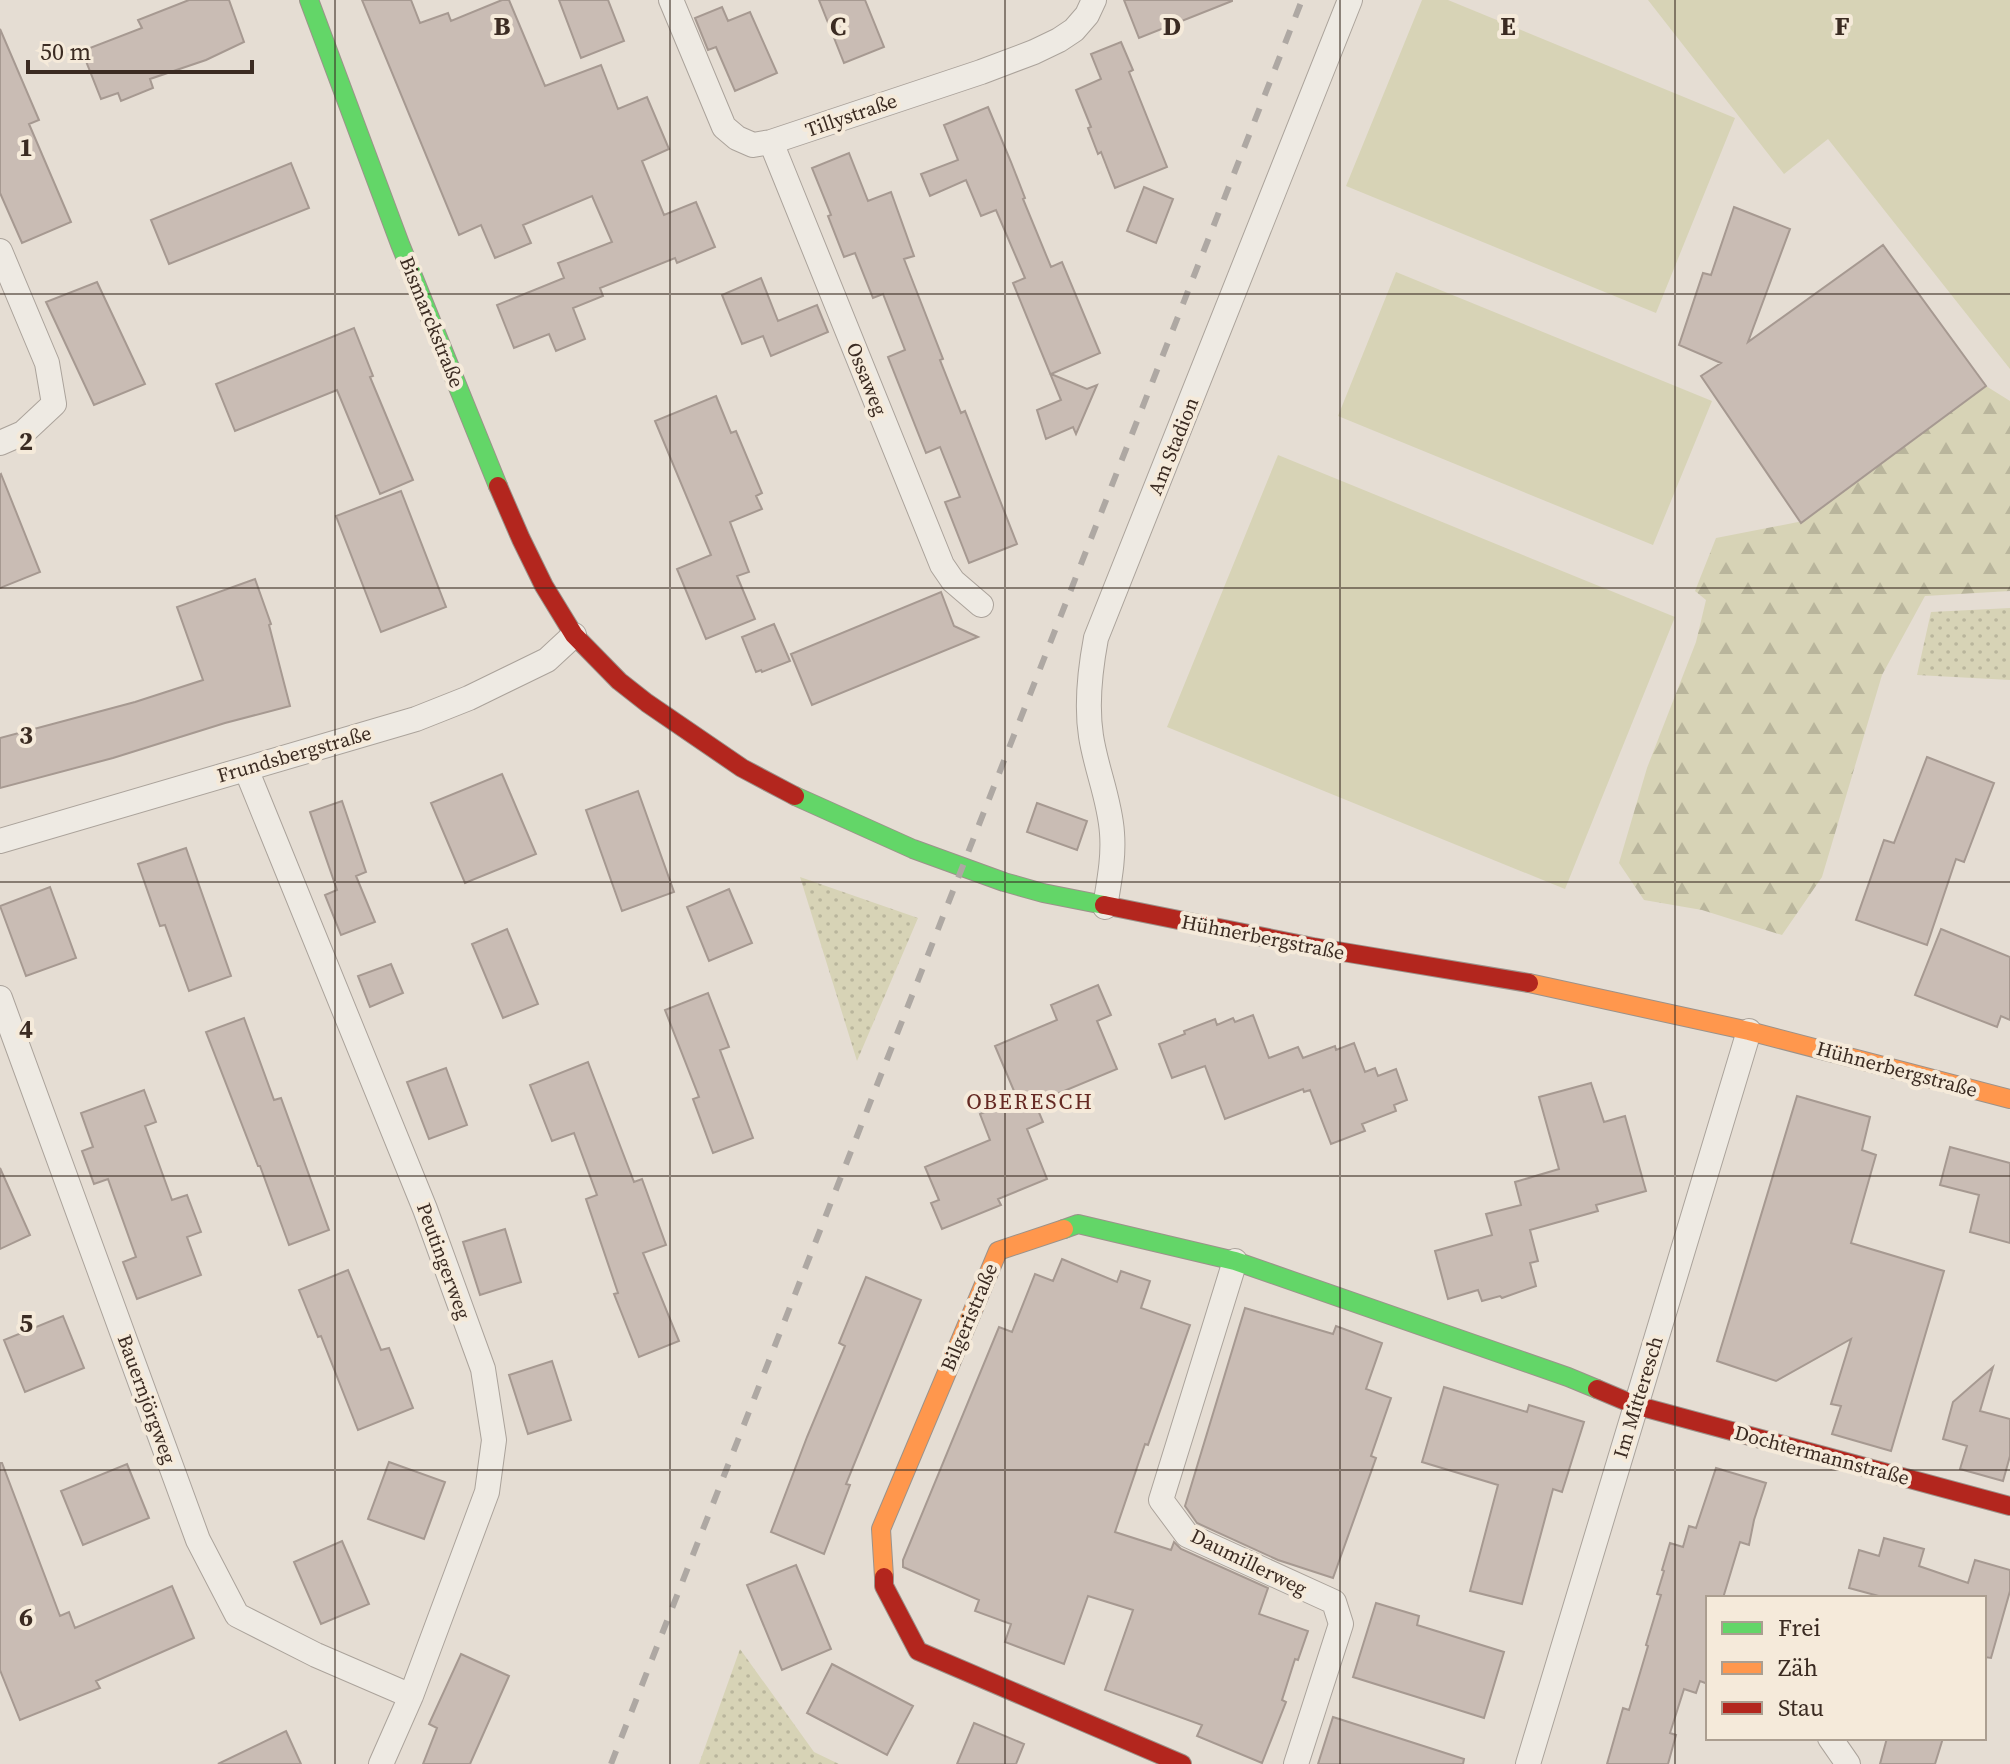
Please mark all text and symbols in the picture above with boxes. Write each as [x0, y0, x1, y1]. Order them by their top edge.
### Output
text: B [494, 8, 511, 44]
text: C [830, 8, 846, 44]
text: D [1163, 8, 1181, 44]
text: E [1500, 8, 1516, 44]
text: F [1834, 8, 1850, 44]
scale bar [28, 24, 252, 74]
text: 50 m [40, 35, 91, 68]
street label: Tillystraße [801, 86, 901, 144]
text: 1 [19, 129, 33, 165]
street label: Bismarckstraße [393, 252, 471, 392]
street label: Ossaweg [840, 338, 894, 420]
street label: Am Stadion [1141, 393, 1205, 499]
text: 2 [19, 423, 33, 459]
text: 3 [19, 717, 33, 753]
street label: Frundsbergstraße [214, 719, 374, 789]
street label: Hühnerbergstraße [1179, 907, 1347, 967]
text: 4 [19, 1011, 33, 1047]
street label: Hühnerbergstraße [1813, 1034, 1981, 1104]
district label: OBERESCH [966, 1086, 1094, 1116]
street label: Peutingerweg [410, 1199, 478, 1323]
street label: Bilgeristraße [934, 1259, 1004, 1375]
text: 5 [19, 1305, 33, 1341]
street label: Bauernjörgweg [111, 1330, 183, 1468]
street label: Im Mitteresch [1606, 1333, 1670, 1461]
street label: Dochtermannstraße [1732, 1418, 1912, 1492]
street label: Daumillerweg [1186, 1522, 1312, 1602]
legend [1706, 1596, 1986, 1740]
text: 6 [19, 1599, 33, 1635]
text: Frei [1778, 1611, 1821, 1644]
text: Zäh [1778, 1651, 1818, 1684]
text: Stau [1778, 1691, 1824, 1724]

